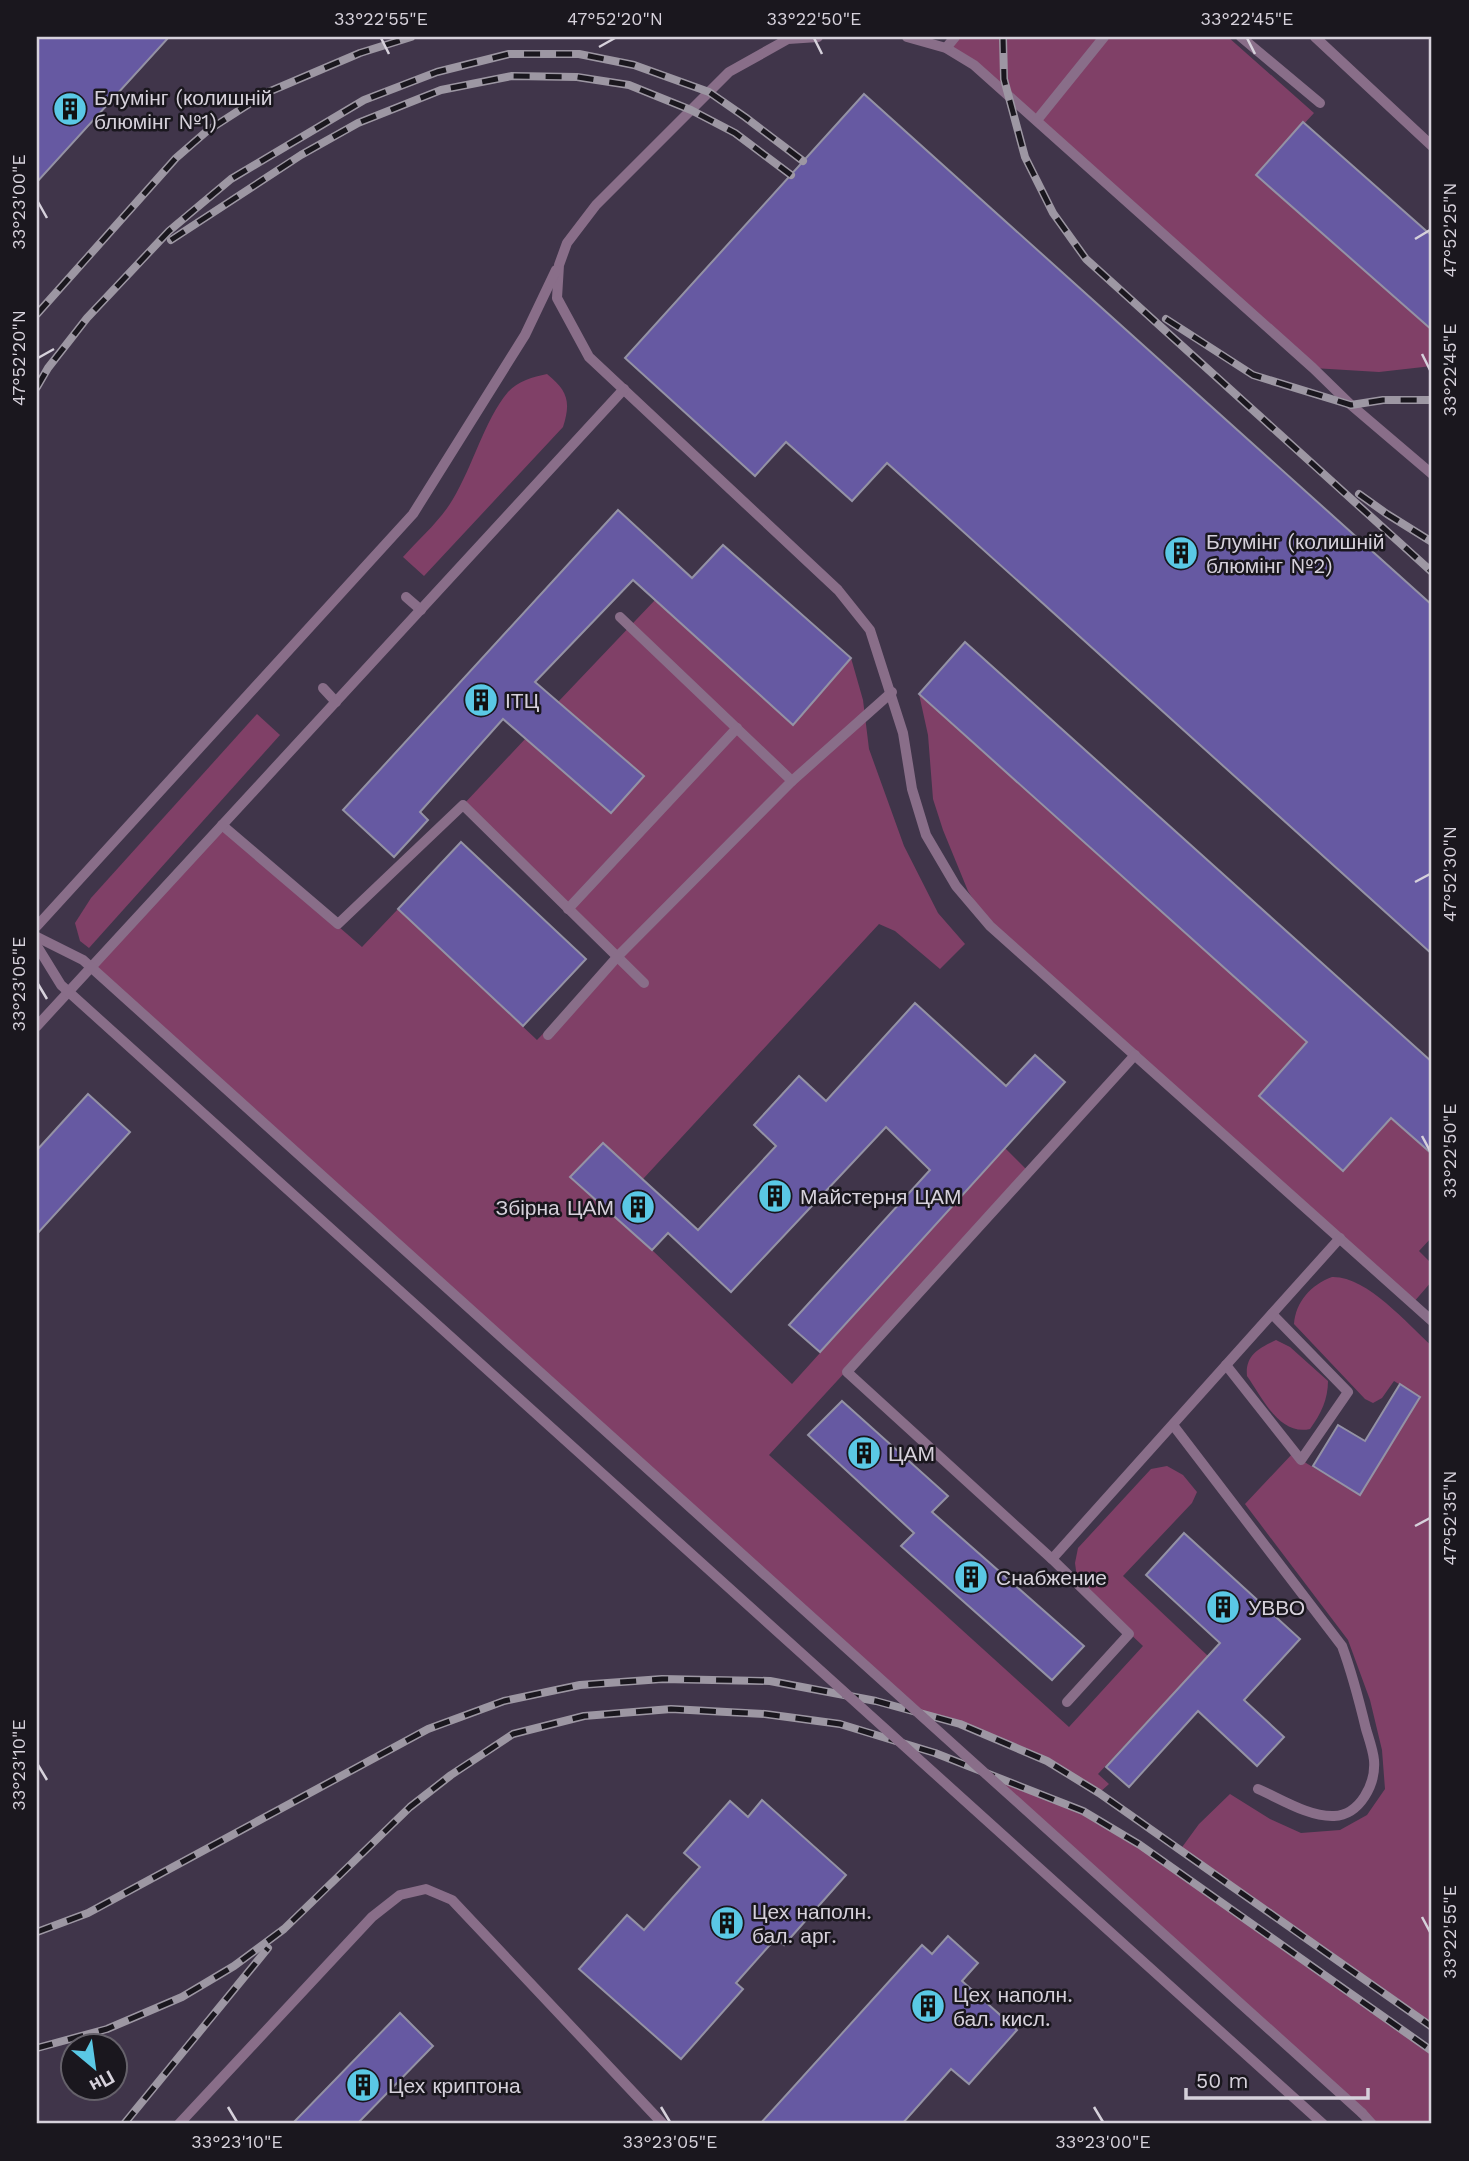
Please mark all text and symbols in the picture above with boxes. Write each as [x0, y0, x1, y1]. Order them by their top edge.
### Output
text: 33°22'55"E [334, 8, 428, 29]
text: 47°52'20"N [567, 8, 663, 29]
text: 33°22'50"E [767, 8, 861, 29]
text: 33°22'45"E [1200, 8, 1294, 29]
place label: Блумінг (колишній блюмінг №1) [94, 85, 272, 134]
building icon: Блумінг (колишній блюмінг №1) [51, 90, 89, 128]
text: 33°23'00"E [8, 154, 29, 250]
text: 47°52'25"N [1439, 182, 1460, 278]
text: 47°52'20"N [8, 310, 29, 406]
text: 33°22'45"E [1439, 323, 1460, 417]
place label: Блумінг (колишній блюмінг №2) [1206, 529, 1384, 578]
building icon: Блумінг (колишній блюмінг №2) [1162, 534, 1200, 572]
building icon: ІТЦ [462, 681, 500, 719]
place label: ІТЦ [505, 688, 540, 713]
text: 47°52'30"N [1439, 826, 1460, 922]
text: 33°23'05"E [8, 937, 29, 1031]
text: 33°22'50"E [1439, 1104, 1460, 1198]
building icon: Майстерня ЦАМ [756, 1177, 794, 1215]
place label: Майстерня ЦАМ [800, 1184, 962, 1209]
building icon: Збірна ЦАМ [619, 1188, 657, 1226]
place label: Збірна ЦАМ [495, 1195, 614, 1220]
building icon: ЦАМ [845, 1434, 883, 1472]
place label: ЦАМ [888, 1441, 935, 1466]
text: 47°52'35"N [1439, 1470, 1460, 1566]
building icon: Снабжение [952, 1558, 990, 1596]
place label: Снабжение [996, 1565, 1107, 1590]
building icon: УВВО [1204, 1588, 1242, 1626]
place label: УВВО [1248, 1595, 1305, 1620]
text: 33°23'10"E [8, 1719, 29, 1811]
text: 33°22'55"E [1439, 1885, 1460, 1979]
place label: Цех наполн. бал. арг. [752, 1899, 872, 1948]
building icon: Цех наполн. бал. арг. [708, 1904, 746, 1942]
place label: Цех наполн. бал. кисл. [953, 1982, 1073, 2031]
building icon: Цех наполн. бал. кисл. [909, 1987, 947, 2025]
north arrow [60, 2032, 130, 2102]
scale bar [1186, 2056, 1368, 2100]
text: Пн [85, 2065, 119, 2098]
building icon: Цех криптона [344, 2066, 382, 2104]
text: 50 m [1196, 2068, 1248, 2093]
place label: Цех криптона [388, 2073, 521, 2098]
text: 33°23'10"E [191, 2131, 283, 2152]
text: 33°23'05"E [623, 2131, 717, 2152]
text: 33°23'00"E [1055, 2131, 1151, 2152]

